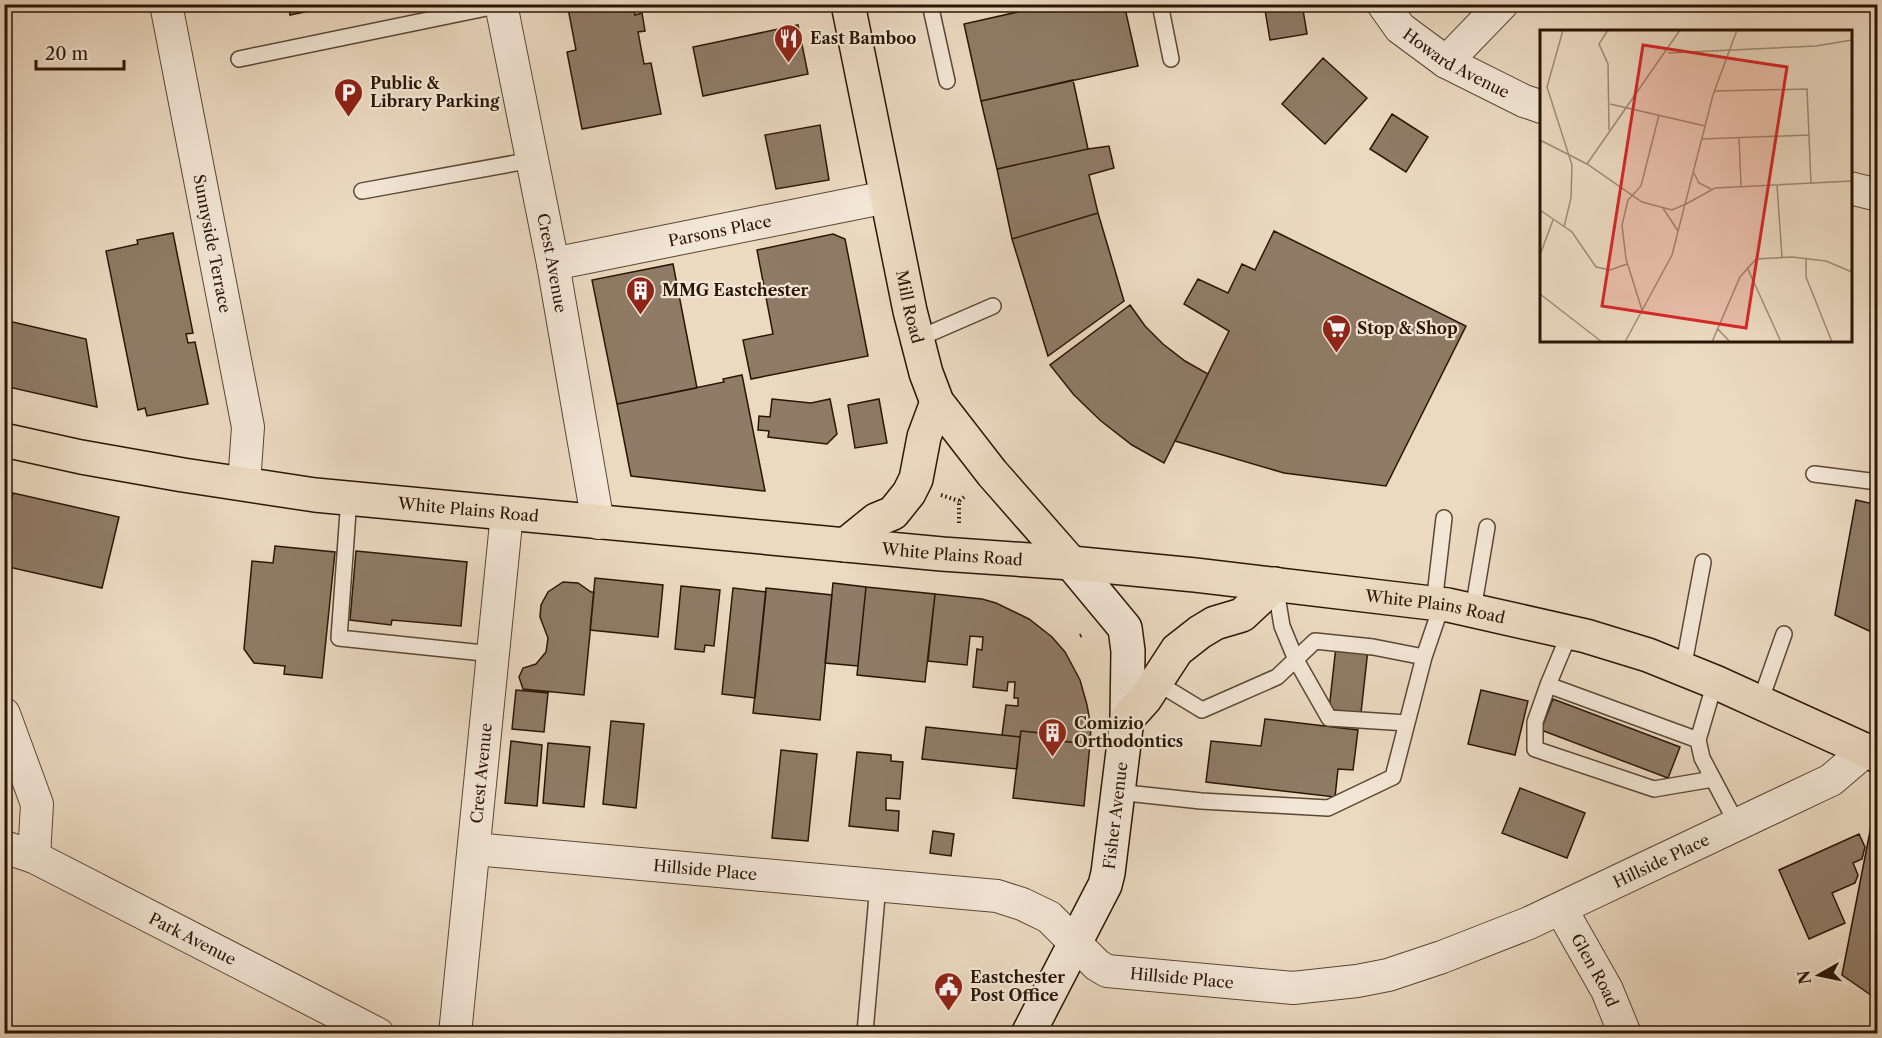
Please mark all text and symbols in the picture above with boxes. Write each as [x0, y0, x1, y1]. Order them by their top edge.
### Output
restaurant icon: East Bamboo [773, 22, 805, 64]
street label: Howard Avenue [1399, 24, 1513, 102]
place label: East Bamboo [810, 28, 916, 48]
inset map [1540, 30, 1852, 342]
scale bar [36, 33, 124, 71]
text: 20 m [45, 43, 89, 65]
place label: Public & Library Parking [370, 73, 500, 111]
parking icon: Public & Library Parking [333, 76, 365, 118]
street label: Sunnyside Terrace [189, 173, 236, 315]
street label: Parsons Place [666, 210, 773, 251]
street label: Crest Avenue [533, 211, 571, 314]
street label: Mill Road [892, 268, 928, 346]
building icon: MMG Eastchester [625, 274, 657, 316]
place label: MMG Eastchester [662, 280, 809, 300]
supermarket icon: Stop & Shop [1320, 312, 1352, 354]
place label: Stop & Shop [1357, 318, 1458, 338]
street label: White Plains Road [396, 493, 540, 526]
street label: White Plains Road [880, 538, 1024, 570]
street label: White Plains Road [1363, 585, 1507, 628]
place label: Comizio Orthodontics [1074, 713, 1183, 751]
building icon: Comizio Orthodontics [1037, 716, 1069, 758]
street label: Crest Avenue [466, 722, 496, 824]
street label: Fisher Avenue [1099, 761, 1132, 870]
street label: Hillside Place [1610, 829, 1712, 892]
street label: Hillside Place [652, 855, 758, 884]
street label: Park Avenue [146, 908, 239, 969]
street label: Glen Road [1567, 930, 1623, 1010]
north arrow [1789, 945, 1849, 1005]
street label: Hillside Place [1129, 963, 1235, 993]
place label: Eastchester Post Office [970, 967, 1065, 1005]
text: N [1793, 969, 1815, 986]
public building icon: Eastchester Post Office [933, 970, 965, 1012]

